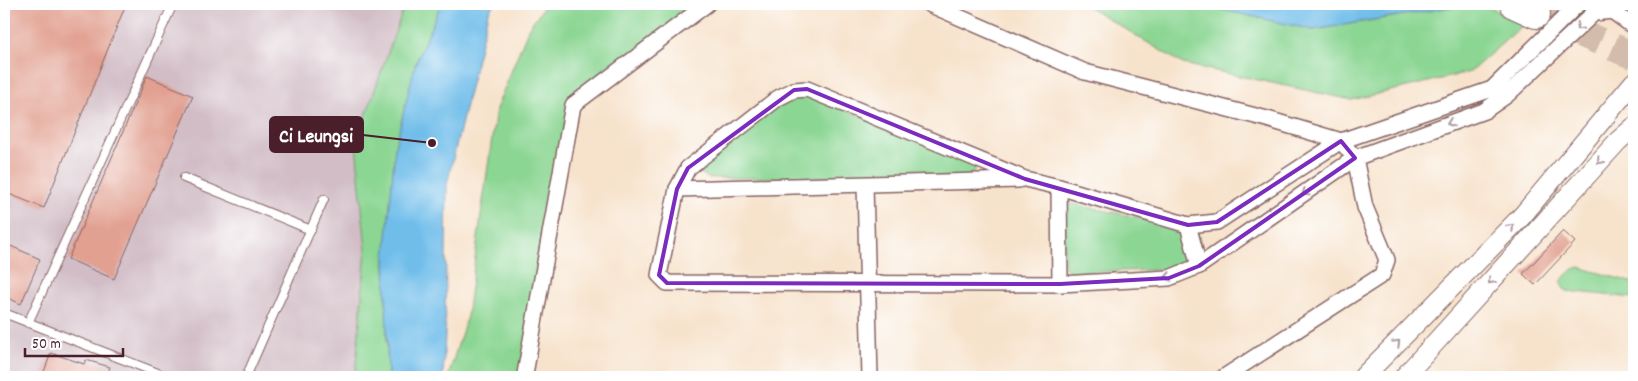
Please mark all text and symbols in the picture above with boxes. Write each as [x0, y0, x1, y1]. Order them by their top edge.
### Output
one-way arrow [1576, 21, 1585, 30]
callout: Ci Leungsi [270, 117, 363, 152]
one-way arrow [1447, 117, 1455, 127]
text: Ci Leungsi [279, 124, 353, 152]
one-way arrow [1597, 156, 1606, 165]
one-way arrow [1301, 187, 1311, 196]
one-way arrow [1505, 224, 1514, 233]
one-way arrow [1163, 272, 1172, 282]
one-way arrow [1487, 276, 1496, 285]
scale bar [25, 326, 122, 358]
text: 50 m [32, 334, 61, 356]
one-way arrow [1391, 339, 1400, 348]

